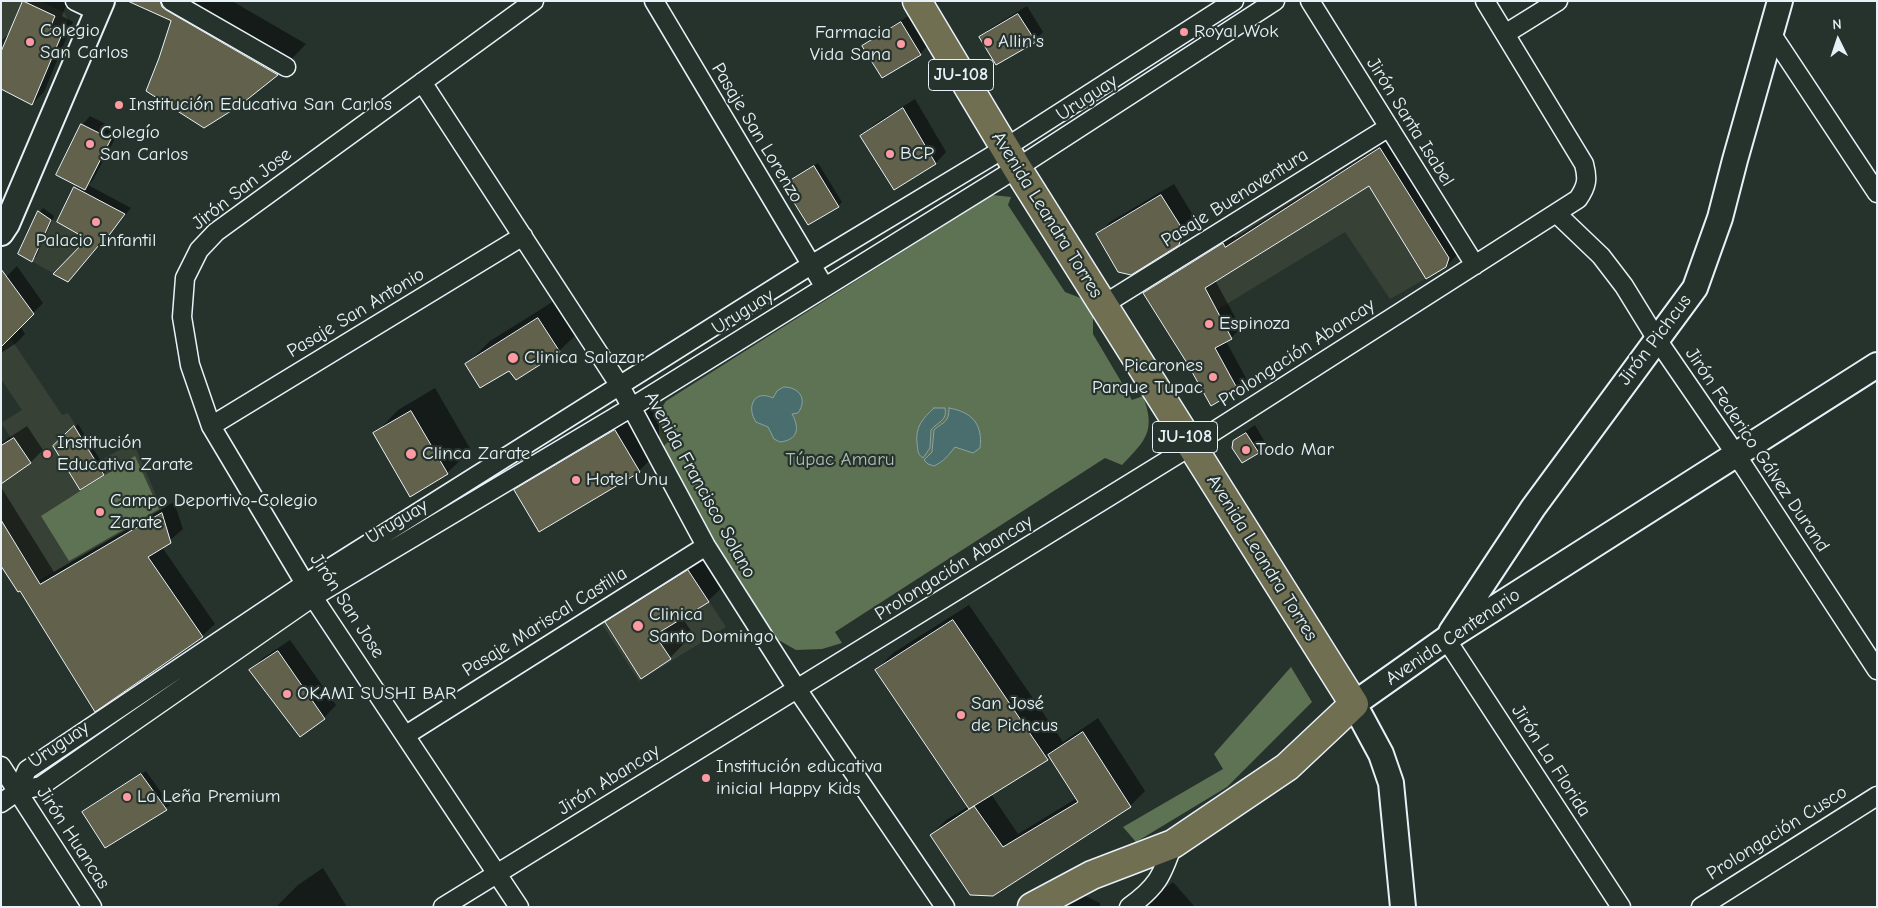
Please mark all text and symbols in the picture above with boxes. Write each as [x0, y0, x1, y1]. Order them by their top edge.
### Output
north arrow [1813, 15, 1863, 65]
text: N [1832, 16, 1842, 33]
place label: Colegio San Carlos [40, 20, 128, 64]
place label: Royal Wok [1194, 21, 1279, 43]
place label: Farmacia Vida Sana [810, 22, 891, 66]
marker: Royal Wok [1178, 26, 1190, 38]
place label: Allin's [998, 31, 1044, 53]
marker: Colegio San Carlos [24, 36, 36, 48]
marker: Allin's [982, 36, 994, 48]
marker: Farmacia Vida Sana [895, 38, 907, 50]
street label: Jirón Santa Isabel [1361, 53, 1459, 191]
street label: Pasaje San Lorenzo [706, 59, 808, 207]
road number: JU-108 [928, 60, 994, 90]
street label: Uruguay [1052, 70, 1122, 126]
place label: Institución Educativa San Carlos [129, 94, 392, 116]
marker: Institución Educativa San Carlos [113, 99, 125, 111]
place label: Colegío San Carlos [100, 122, 188, 166]
street label: Avenida Leandra Torres [986, 128, 1108, 302]
marker: Colegío San Carlos [84, 138, 96, 150]
street label: Jirón San Jose [188, 143, 296, 235]
place label: BCP [900, 143, 934, 165]
street label: Pasaje Buenaventura [1157, 144, 1313, 252]
marker: BCP [884, 148, 896, 160]
marker: Palacio Infantil [90, 216, 102, 228]
place label: Palacio Infantil [36, 230, 156, 252]
street label: Pasaje San Antonio [283, 263, 429, 363]
street label: Uruguay [708, 284, 778, 340]
street label: Jirón Pichcus [1613, 290, 1697, 390]
street label: Prolongación Abancay [1215, 294, 1379, 412]
place label: Espinoza [1219, 313, 1290, 335]
marker: Espinoza [1203, 318, 1215, 330]
street label: Jirón Federico Gálvez Durand [1680, 343, 1834, 557]
place label: Clinica Salazar [524, 347, 644, 369]
marker: Clinica Salazar [506, 351, 520, 365]
place label: Picarones Parque Tupac [1092, 355, 1203, 399]
marker: Picarones Parque Tupac [1207, 371, 1219, 383]
street label: Avenida Francisco Solano [639, 388, 761, 582]
road number: JU-108 [1152, 422, 1218, 452]
place label: Institución Educativa Zarate [57, 432, 193, 476]
place label: Todo Mar [1256, 439, 1334, 461]
place label: Clinca Zarate [422, 443, 530, 465]
marker: Todo Mar [1240, 444, 1252, 456]
marker: Clinca Zarate [404, 447, 418, 461]
marker: Institución Educativa Zarate [41, 448, 53, 460]
park label: Túpac Amaru [786, 449, 894, 471]
place label: Hotel Unu [586, 469, 668, 491]
street label: Avenida Leandra Torres [1201, 471, 1323, 645]
marker: Hotel Unu [570, 474, 582, 486]
place label: Campo Deportivo-Colegio Zarate [110, 490, 318, 534]
street label: Uruguay [362, 495, 432, 549]
marker: Campo Deportivo-Colegio Zarate [94, 506, 106, 518]
street label: Prolongación Abancay [871, 510, 1037, 626]
street label: Jirón San Jose [305, 549, 389, 663]
street label: Pasaje Mariscal Castilla [458, 562, 632, 682]
street label: Avenida Centenario [1381, 584, 1525, 690]
place label: Clinica Santo Domingo [649, 604, 774, 648]
marker: Clinica Santo Domingo [631, 619, 645, 633]
place label: OKAMI SUSHI BAR [297, 683, 456, 705]
marker: OKAMI SUSHI BAR [281, 688, 293, 700]
place label: San José de Pichcus [971, 693, 1058, 737]
street label: Jirón La Florida [1506, 701, 1596, 821]
marker: San José de Pichcus [955, 709, 967, 721]
street label: Uruguay [24, 716, 94, 774]
street label: Jirón Abancay [554, 740, 664, 820]
place label: Institución educativa inicial Happy Kids [716, 756, 882, 800]
marker: Institución educativa inicial Happy Kids [700, 772, 712, 784]
street label: Prolongación Cusco [1703, 781, 1851, 885]
street label: Jirón Huancas [31, 783, 115, 893]
place label: La Leña Premium [137, 786, 280, 808]
marker: La Leña Premium [121, 791, 133, 803]

